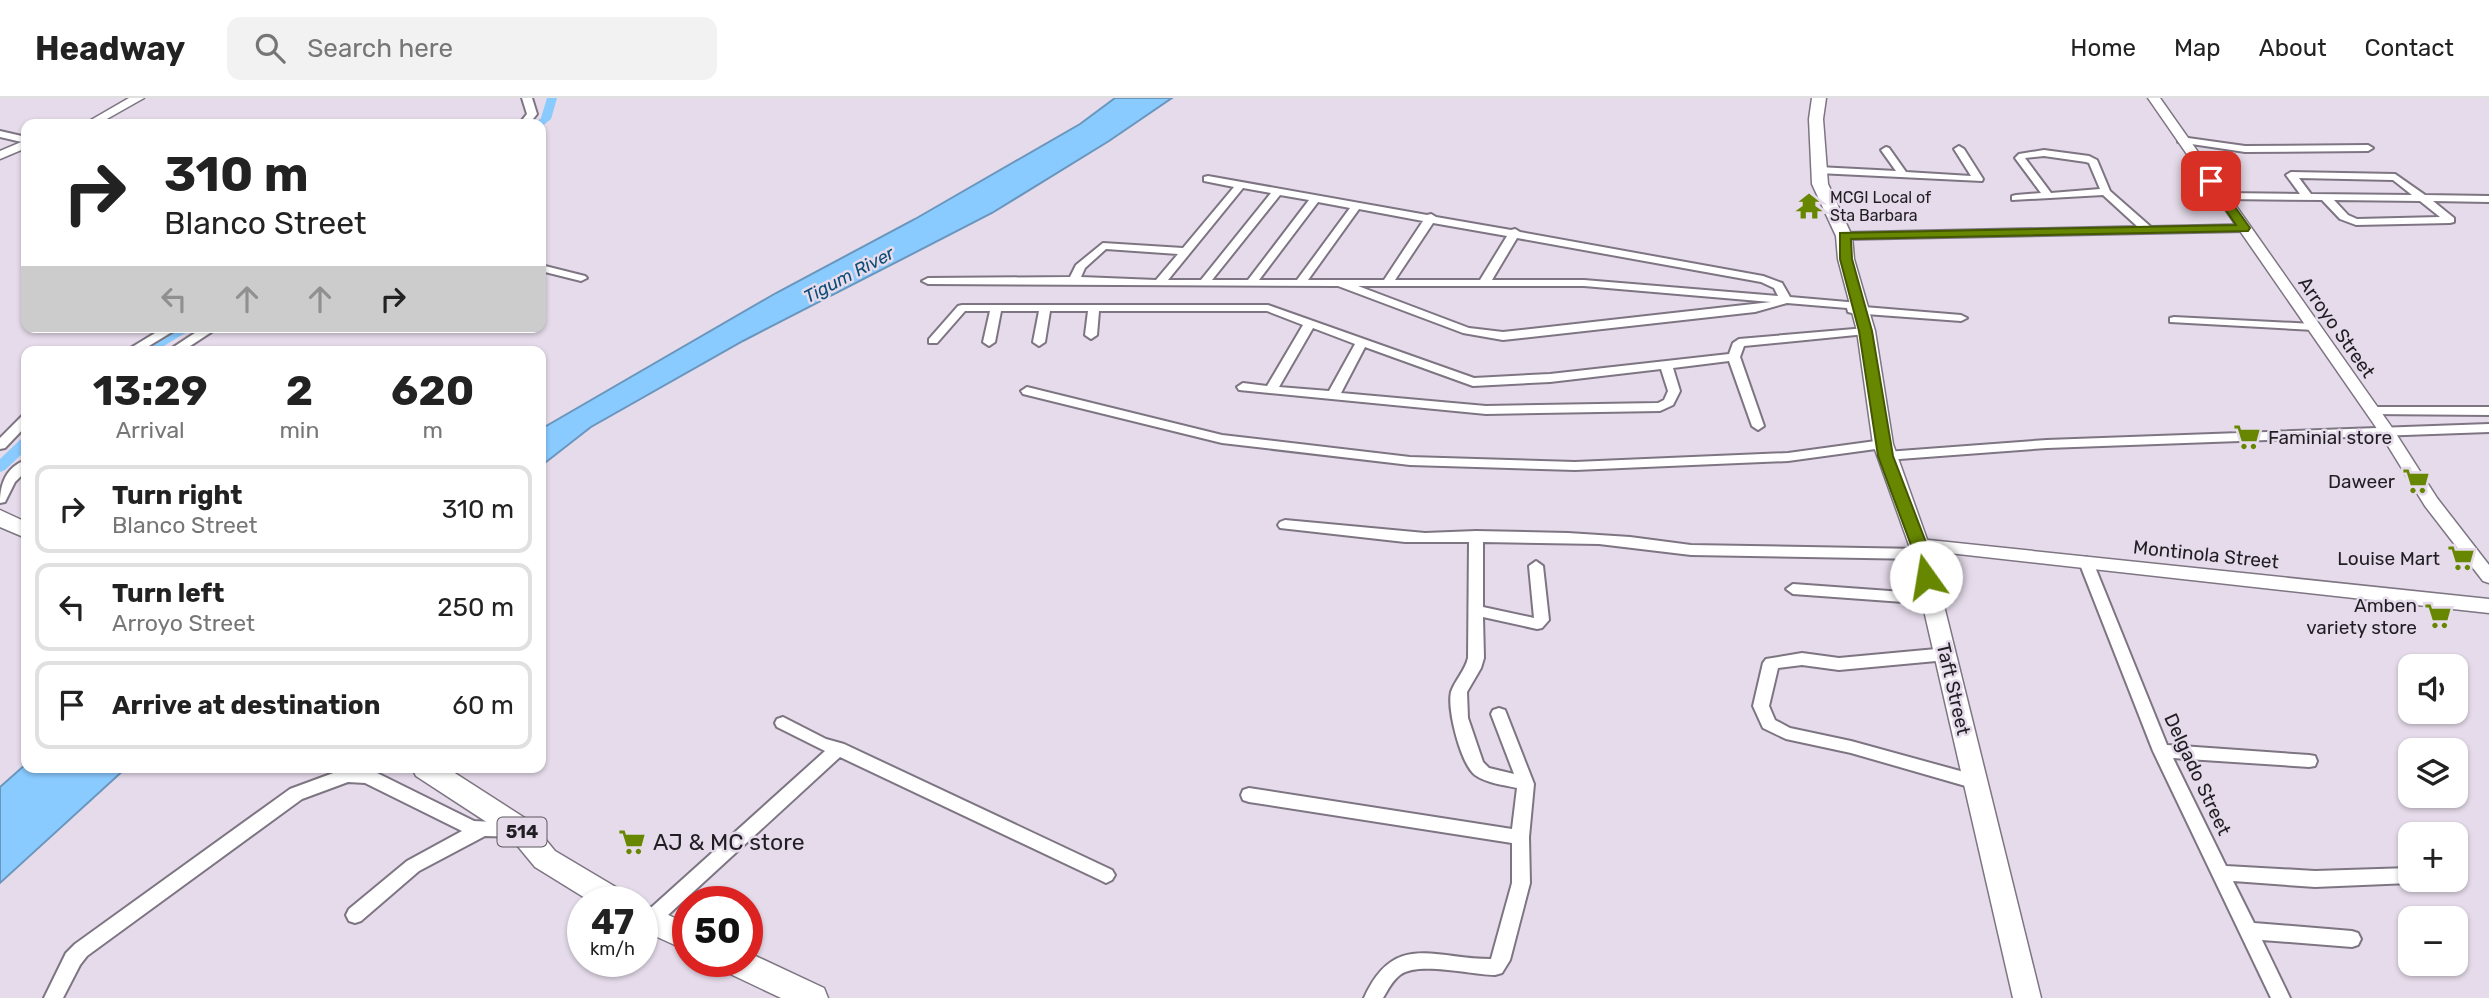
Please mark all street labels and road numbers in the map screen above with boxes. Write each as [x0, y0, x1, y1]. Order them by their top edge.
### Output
street label: Arroyo Street [2293, 272, 2380, 383]
street label: Montinola Street [2132, 535, 2281, 574]
street label: Taft Street [1932, 641, 1975, 738]
street label: Delgado Street [2159, 710, 2236, 839]
road number: 514 [498, 818, 546, 846]

